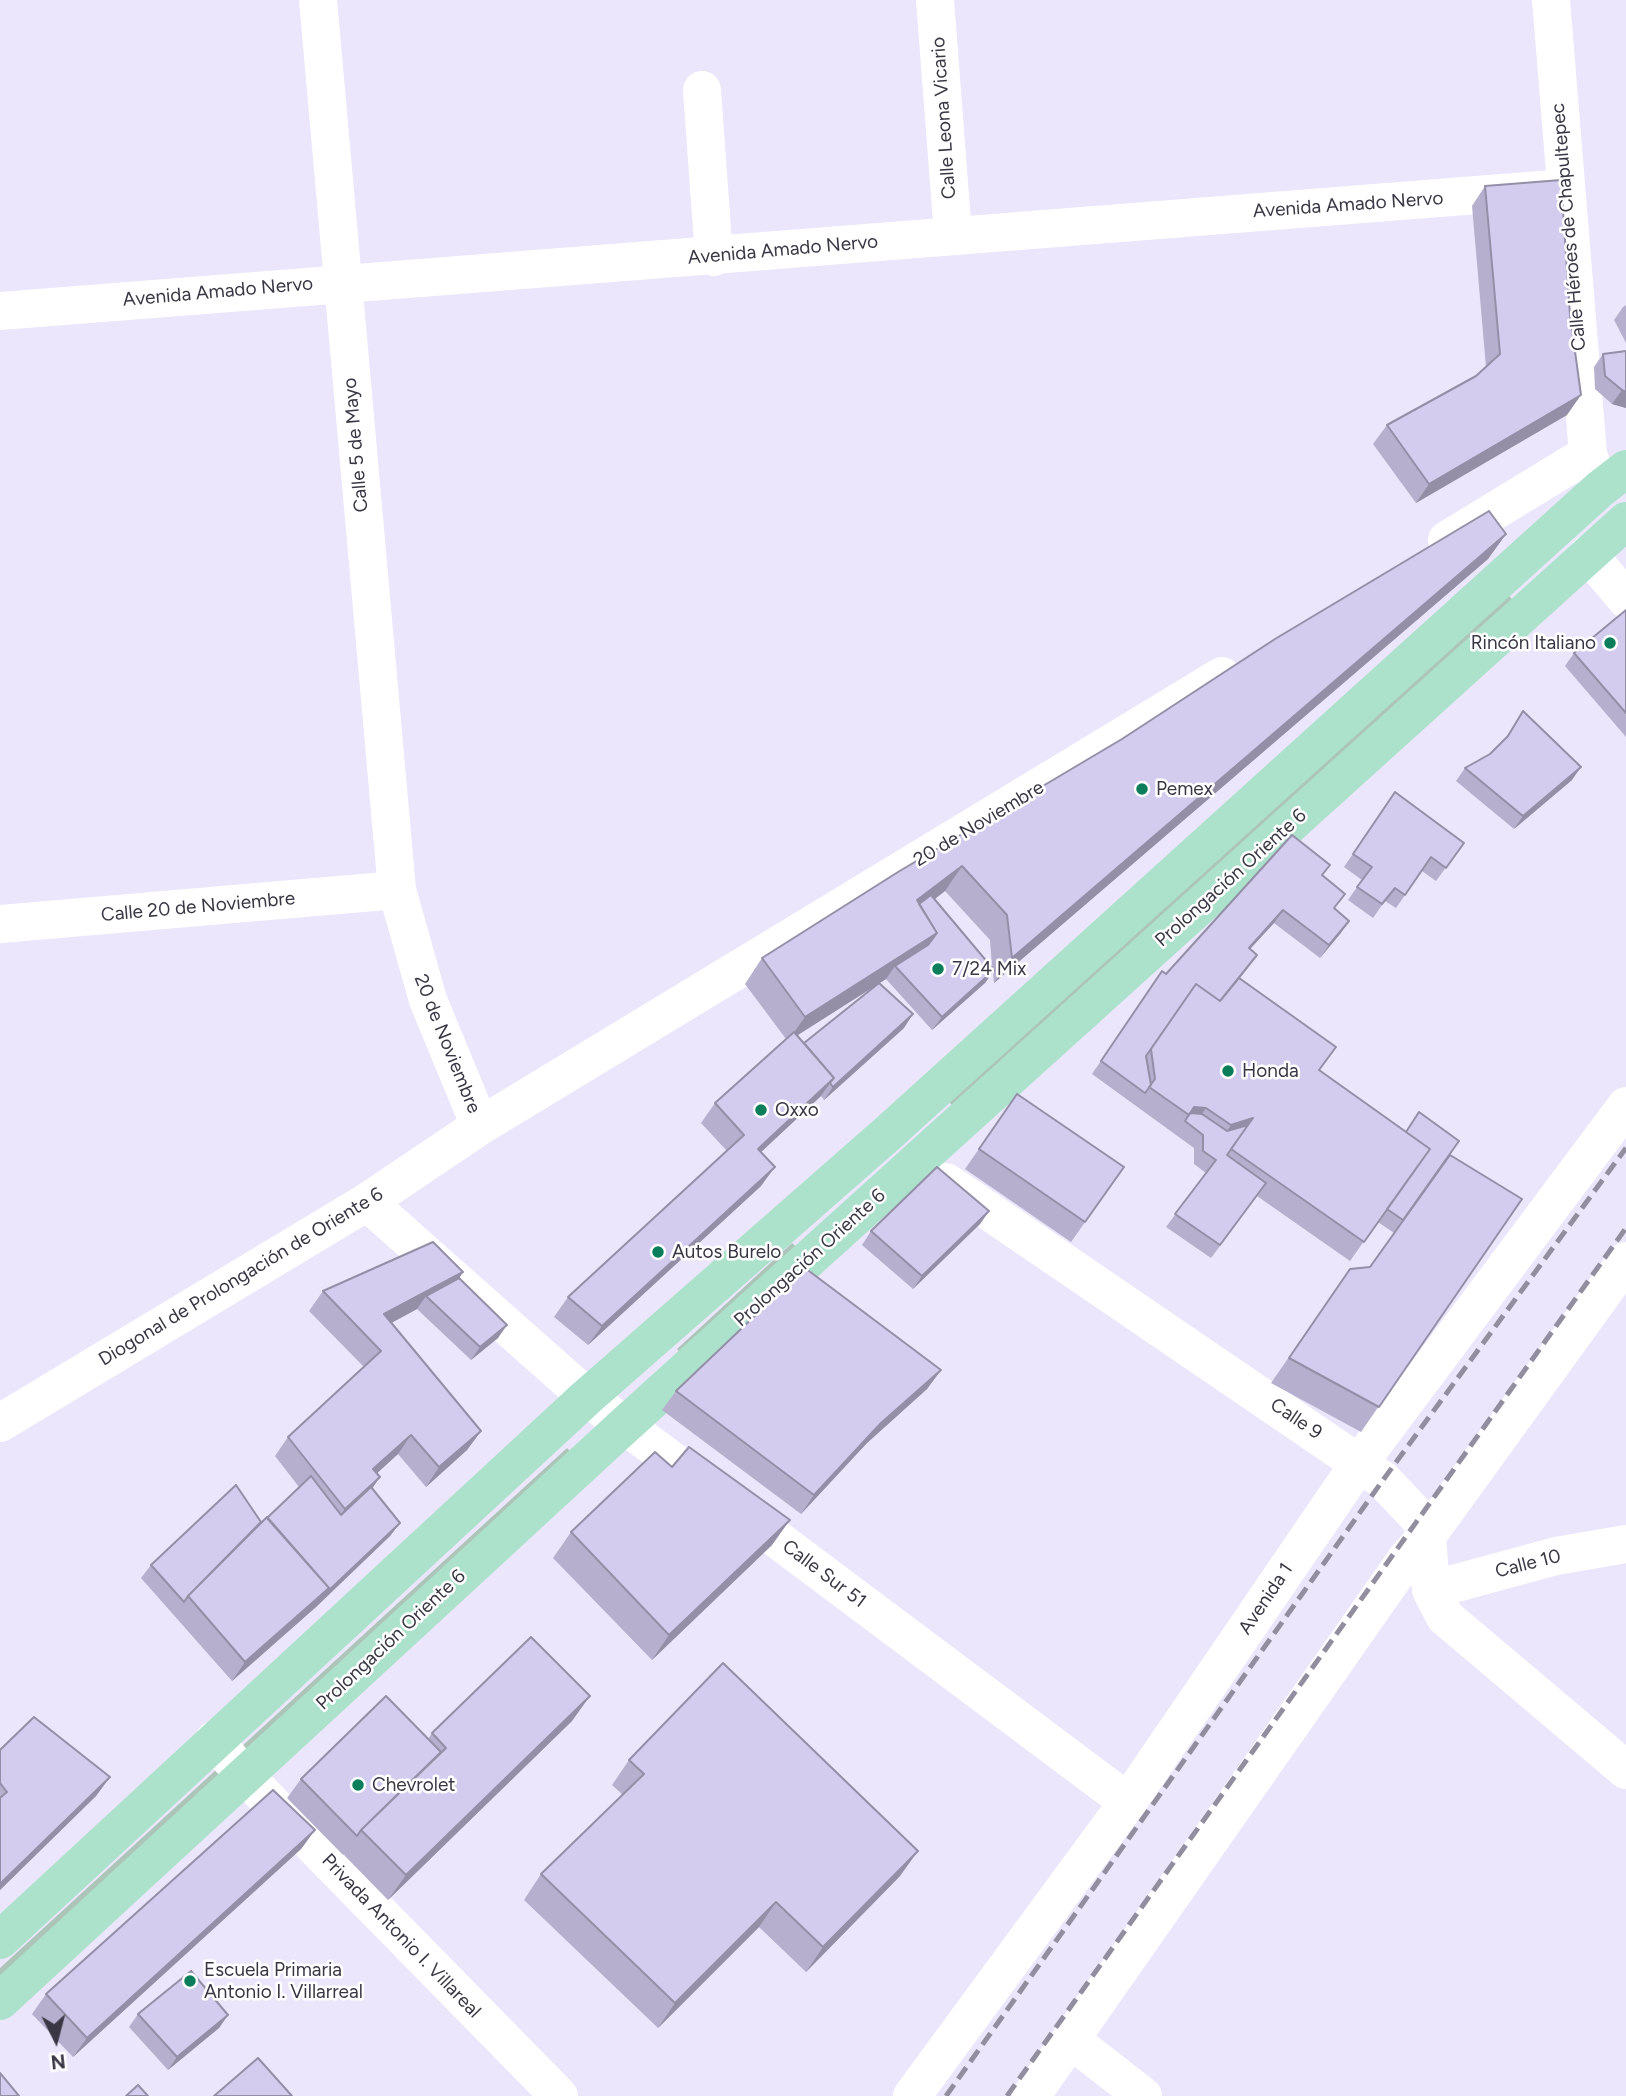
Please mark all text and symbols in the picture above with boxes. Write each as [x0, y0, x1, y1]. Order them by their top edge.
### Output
street label: Calle Leona Vicario [927, 36, 961, 200]
street label: Calle Héroes de Chapultepec [1547, 102, 1591, 352]
street label: Avenida Amado Nervo [1252, 187, 1444, 223]
street label: Avenida Amado Nervo [687, 230, 879, 270]
street label: Avenida Amado Nervo [122, 272, 314, 312]
street label: Calle 5 de Mayo [339, 377, 373, 513]
place label: Rincón Italiano [1471, 632, 1596, 654]
marker: Rincón Italiano [1602, 635, 1618, 651]
street label: 20 de Noviembre [910, 776, 1048, 872]
place label: Pemex [1156, 778, 1213, 800]
marker: Pemex [1134, 781, 1150, 797]
street label: Prolongación Oriente 6 [1151, 804, 1311, 952]
street label: Calle 20 de Noviembre [100, 887, 296, 927]
place label: 7/24 Mix [952, 958, 1026, 980]
marker: 7/24 Mix [930, 961, 946, 977]
street label: 20 de Noviembre [409, 971, 485, 1117]
place label: Honda [1242, 1060, 1299, 1082]
marker: Honda [1220, 1063, 1236, 1079]
place label: Oxxo [775, 1099, 819, 1121]
marker: Oxxo [753, 1102, 769, 1118]
street label: Diogonal de Prolongación de Oriente 6 [95, 1183, 387, 1371]
street label: Prolongación Oriente 6 [730, 1184, 890, 1332]
place label: Autos Burelo [672, 1241, 781, 1263]
marker: Autos Burelo [650, 1244, 666, 1260]
street label: Calle 9 [1266, 1393, 1326, 1445]
street label: Calle Sur 51 [778, 1535, 870, 1613]
street label: Calle 10 [1493, 1545, 1563, 1583]
street label: Avenida 1 [1234, 1559, 1298, 1639]
street label: Prolongación Oriente 6 [312, 1565, 470, 1715]
place label: Chevrolet [372, 1774, 455, 1796]
marker: Chevrolet [350, 1777, 366, 1793]
street label: Privada Antonio I. Villareal [317, 1849, 485, 2023]
place label: Escuela Primaria Antonio I. Villarreal [204, 1959, 363, 2003]
marker: Escuela Primaria Antonio I. Villarreal [182, 1973, 198, 1989]
north arrow [21, 2005, 91, 2075]
text: N [50, 2049, 67, 2074]

